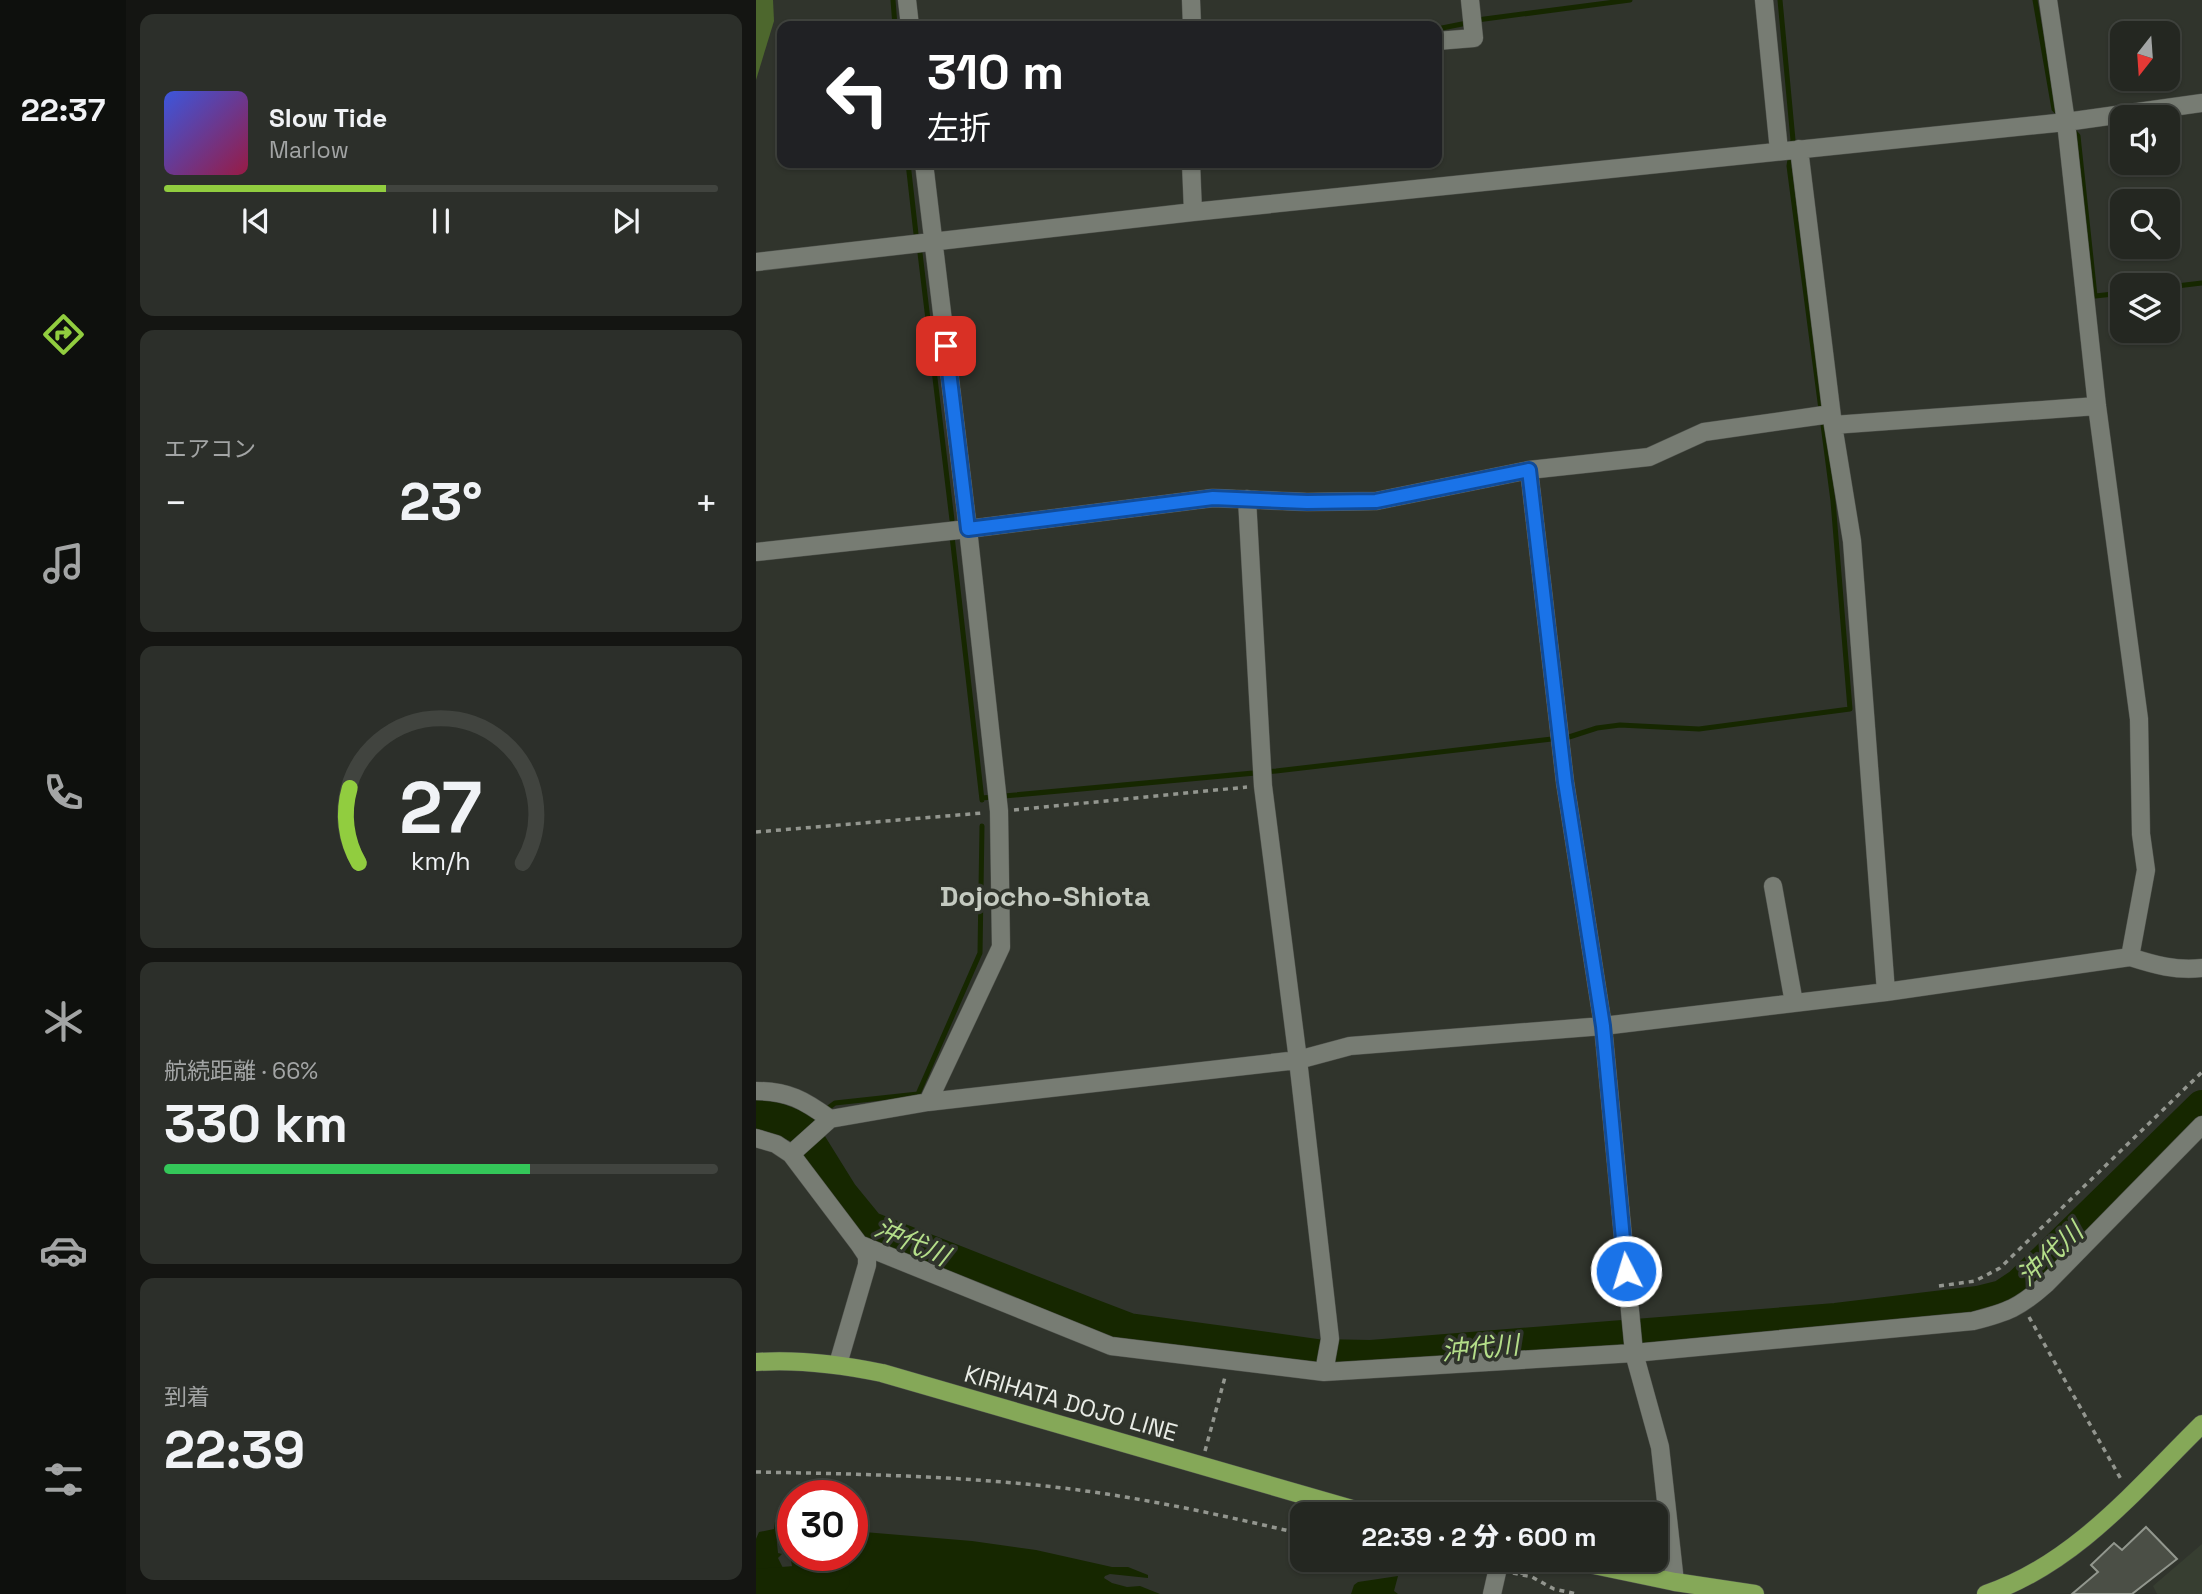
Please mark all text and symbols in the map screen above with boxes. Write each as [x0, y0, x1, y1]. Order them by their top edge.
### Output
north arrow [2110, 21, 2180, 91]
map controls [2110, 21, 2180, 343]
text: 310 m [927, 41, 1064, 103]
icon: left [812, 49, 903, 140]
text: 22:37 [21, 90, 105, 130]
text: Slow Tide [269, 101, 387, 135]
button: sound [2110, 105, 2180, 175]
text: 左折 [927, 108, 991, 148]
text: Marlow [269, 135, 349, 165]
button: search [2110, 189, 2180, 259]
icon: previous [237, 202, 275, 240]
icon: pause [422, 202, 460, 240]
icon: next [607, 202, 645, 240]
button: layers [2110, 273, 2180, 343]
icon: directions [39, 310, 88, 359]
pin [916, 316, 976, 376]
icon: arrive [927, 327, 965, 365]
text: エアコン [164, 434, 256, 464]
text: 23° [400, 469, 483, 535]
text: − [164, 479, 188, 527]
text: + [694, 479, 718, 527]
icon: music [39, 539, 88, 588]
text: 27 [400, 761, 482, 854]
icon: phone [39, 768, 88, 817]
text: km/h [411, 845, 471, 877]
district label: Dojocho-Shiota [940, 878, 1150, 914]
icon: climate [39, 997, 88, 1046]
text: 航続距離 · 66% [164, 1056, 318, 1086]
text: 330 km [164, 1091, 348, 1157]
water label: 沖代川 [869, 1211, 957, 1275]
water label: 沖代川 [2010, 1213, 2092, 1293]
icon: car [39, 1226, 88, 1275]
position arrow [1589, 1234, 1663, 1308]
water label: 沖代川 [1440, 1327, 1523, 1368]
street label: KIRIHATA DOJO LINE [961, 1358, 1181, 1448]
text: 到着 [164, 1382, 210, 1412]
text: 22:39 [164, 1417, 305, 1483]
icon: filters [39, 1455, 88, 1504]
speed limit sign: 30 [777, 1480, 868, 1571]
text: 22:39 · 2 分 · 600 m [1362, 1520, 1596, 1554]

